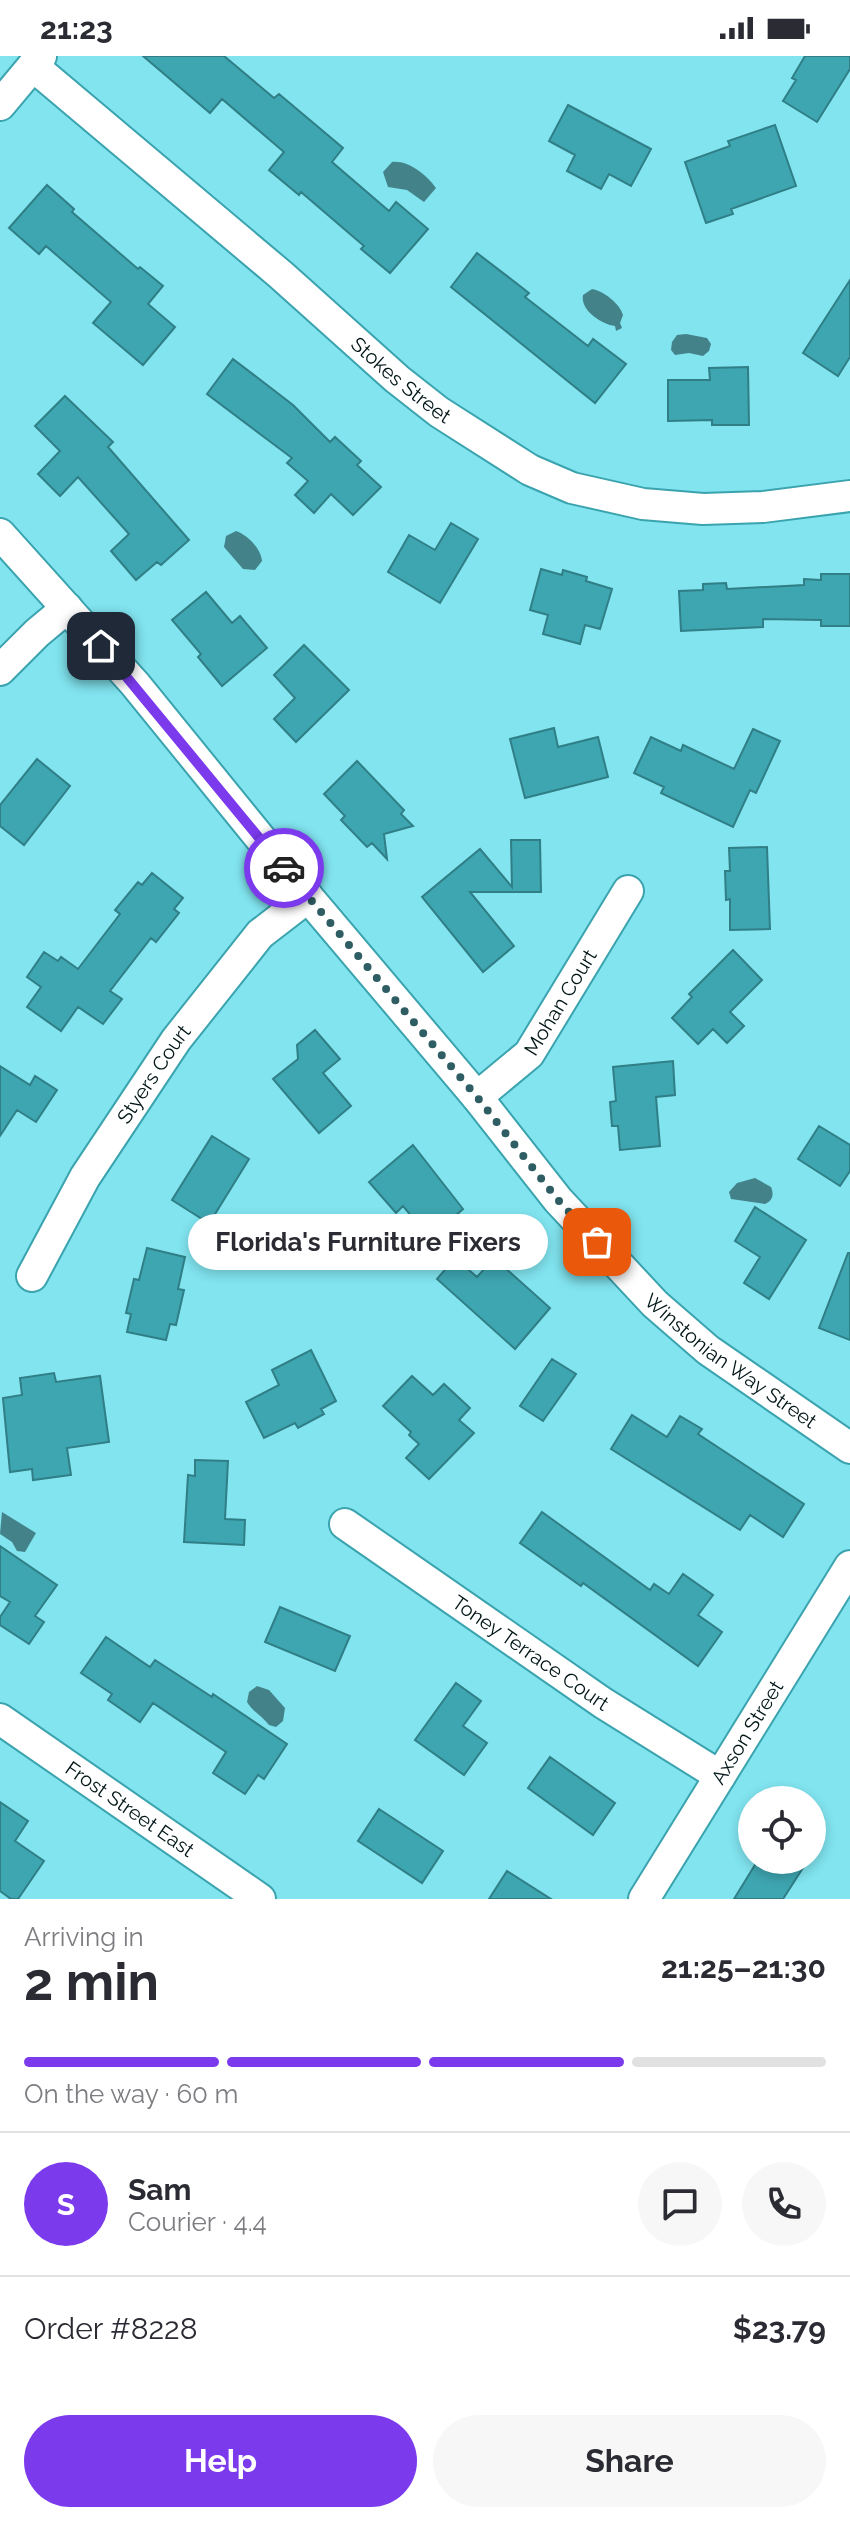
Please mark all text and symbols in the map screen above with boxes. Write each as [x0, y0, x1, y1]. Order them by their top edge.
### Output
text: 21:23 [40, 11, 113, 46]
street label: Stokes Street [346, 332, 456, 429]
pin [67, 612, 135, 680]
icon: home [79, 624, 123, 668]
courier [244, 828, 324, 908]
icon: car [262, 846, 306, 890]
street label: Mohan Court [519, 945, 602, 1060]
street label: Styers Court [112, 1020, 196, 1128]
pin [563, 1208, 631, 1276]
callout: Florida's Furniture Fixers [189, 1214, 549, 1270]
icon: bag [575, 1220, 619, 1264]
text: Florida's Furniture Fixers [215, 1227, 521, 1257]
street label: Winstonian Way Street [640, 1288, 821, 1433]
street label: Toney Terrace Court [448, 1590, 614, 1716]
street label: Axson Street [706, 1676, 788, 1789]
street label: Frost Street East [61, 1756, 199, 1862]
map controls [738, 1786, 826, 1874]
button: locate [738, 1786, 826, 1874]
text: Arriving in [24, 1922, 144, 1952]
text: 21:25–21:30 [661, 1950, 826, 1985]
text: 2 min [24, 1951, 159, 2012]
text: On the way · 60 m [24, 2079, 239, 2109]
button: chat [638, 2162, 722, 2246]
button: phone [742, 2162, 826, 2246]
text: Sam [128, 2172, 191, 2207]
text: S [57, 2187, 75, 2222]
text: Courier · 4.4 [128, 2207, 267, 2237]
text: Order #8228 [24, 2311, 198, 2346]
text: $23.79 [733, 2311, 826, 2346]
button: Help [24, 2415, 417, 2507]
button: Share [433, 2415, 826, 2507]

